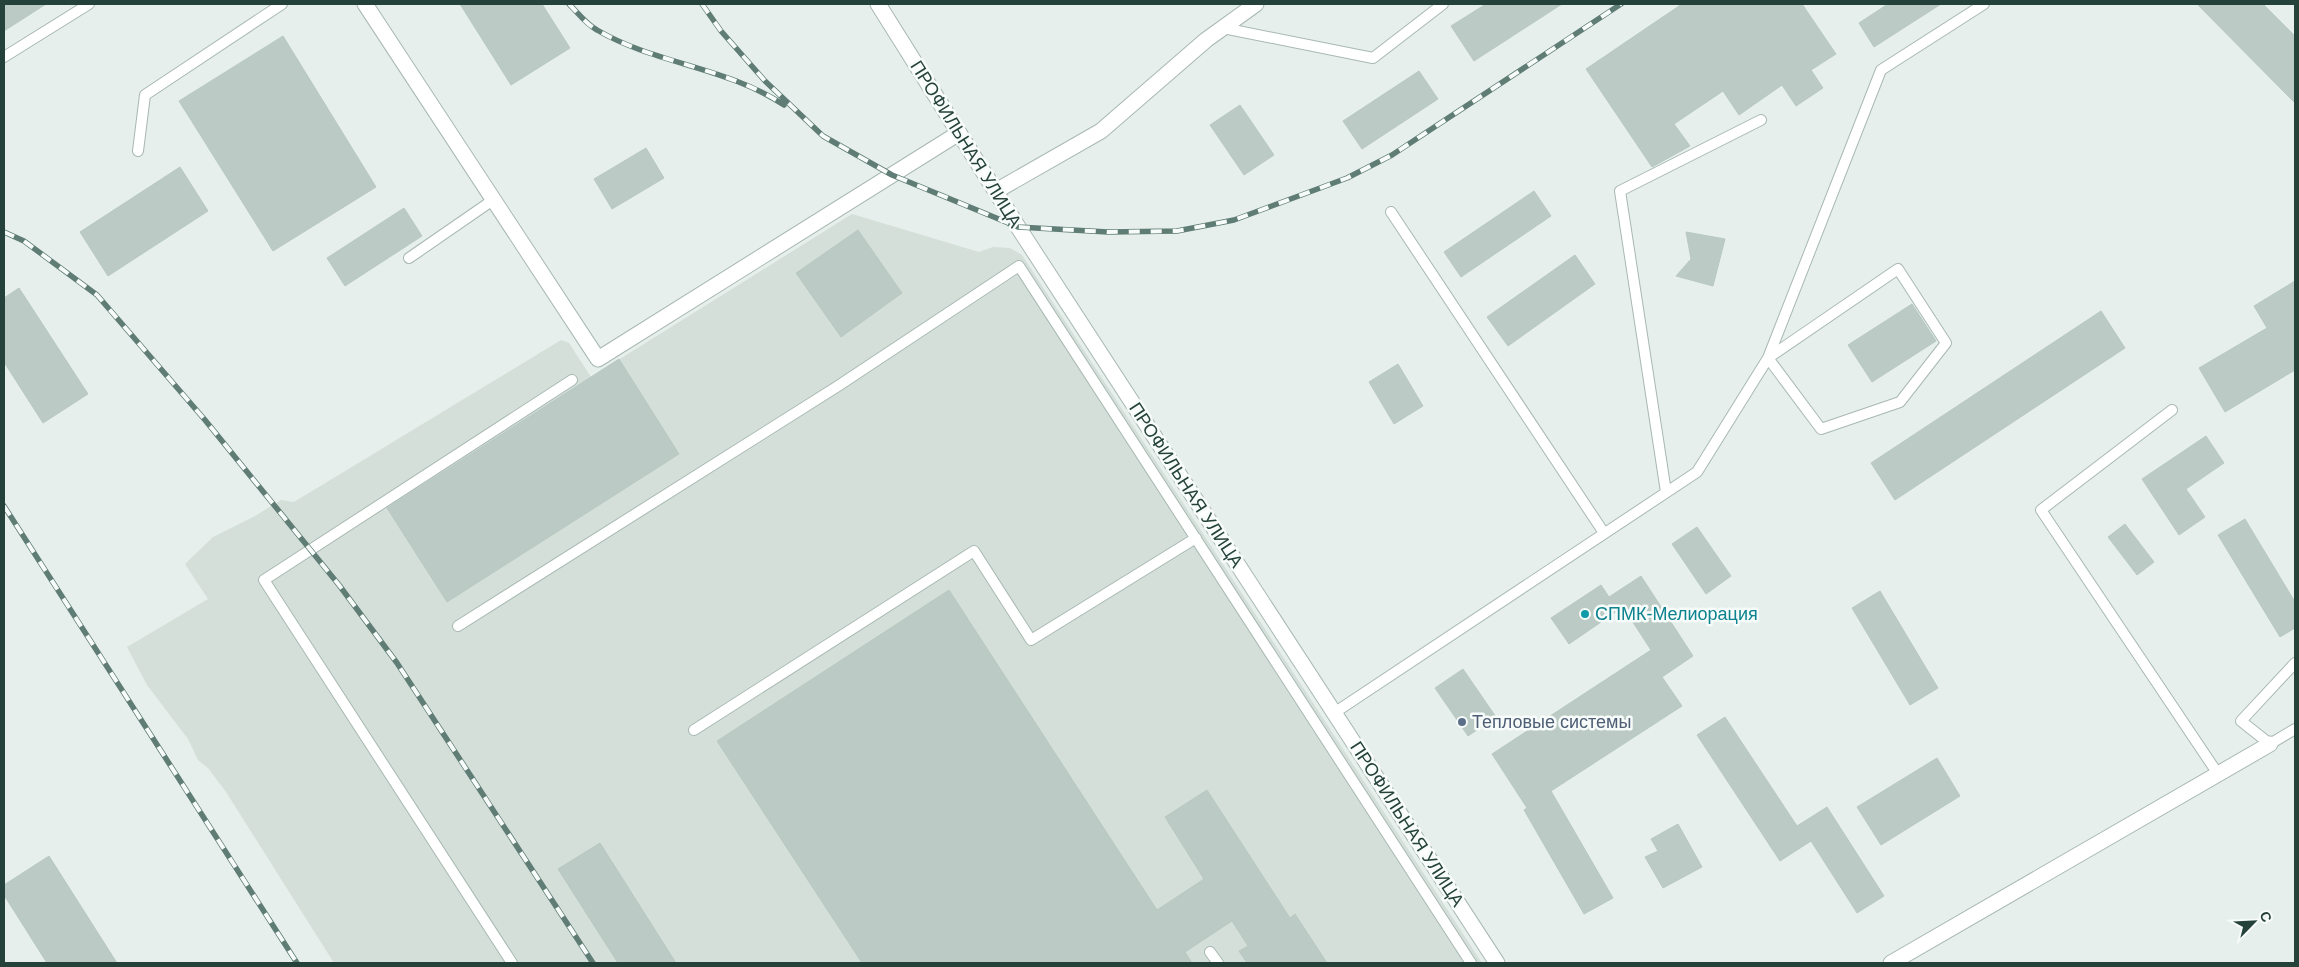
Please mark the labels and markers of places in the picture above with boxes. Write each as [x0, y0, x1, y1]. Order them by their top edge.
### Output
place label: СПМК-Мелиорация [1595, 604, 1758, 624]
marker: СПМК-Мелиорация [1579, 608, 1591, 620]
place label: Тепловые системы [1472, 712, 1631, 732]
marker: Тепловые системы [1456, 716, 1468, 728]

